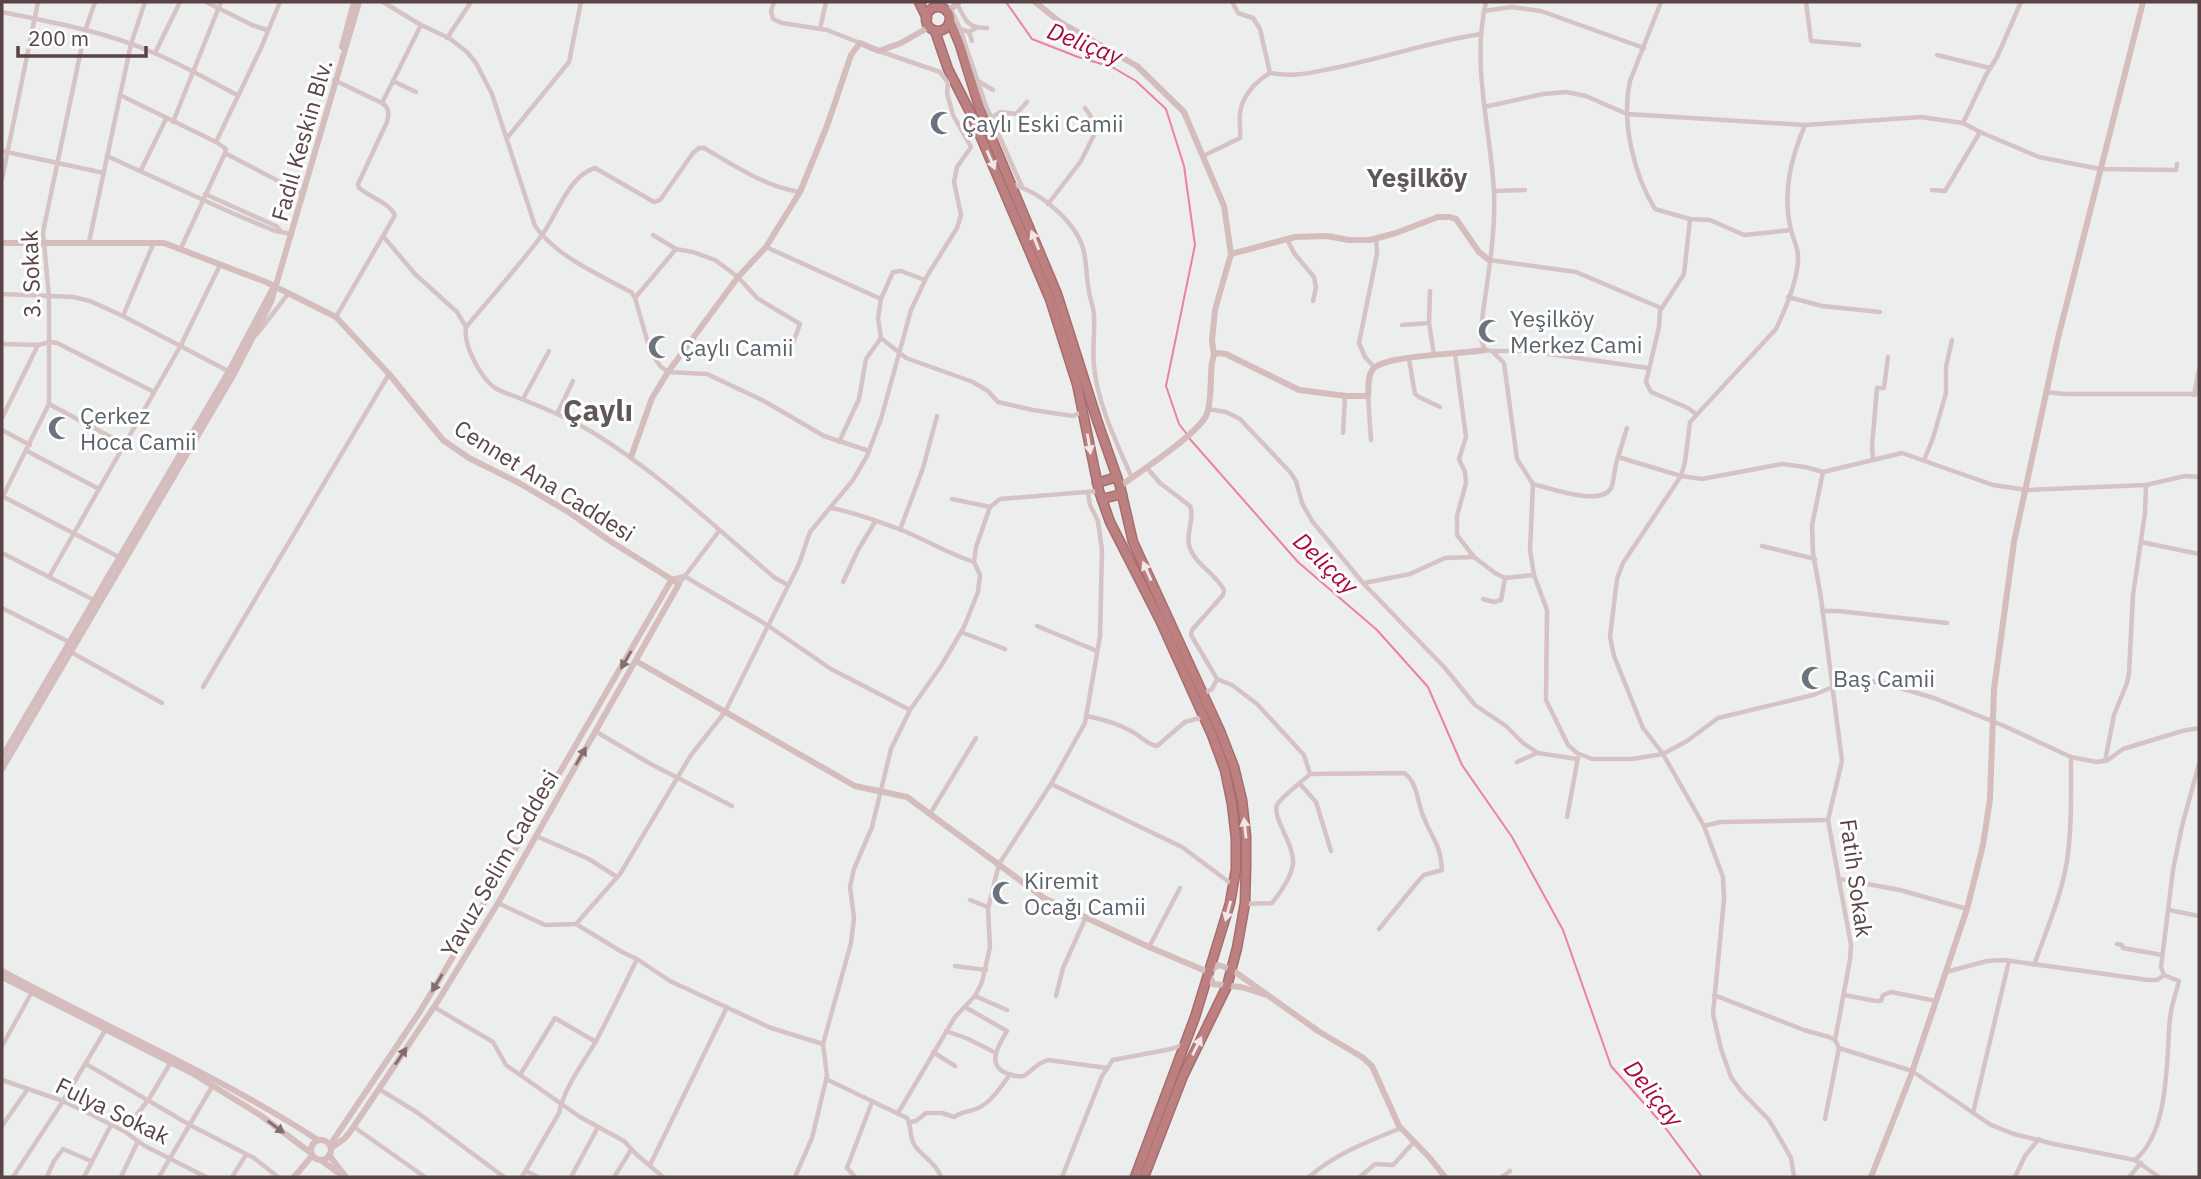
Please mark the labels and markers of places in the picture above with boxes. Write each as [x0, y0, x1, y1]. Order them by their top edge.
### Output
place label: Çaylı Eski Camii [962, 108, 1123, 138]
mosque icon: Çaylı Eski Camii [928, 109, 956, 137]
place label: Yeşilköy Merkez Cami [1510, 303, 1642, 359]
mosque icon: Yeşilköy Merkez Cami [1476, 317, 1504, 345]
place label: Çaylı Camii [680, 332, 794, 362]
mosque icon: Çaylı Camii [646, 333, 674, 361]
place label: Çerkez Hoca Camii [80, 400, 197, 456]
mosque icon: Çerkez Hoca Camii [46, 414, 74, 442]
place label: Baş Camii [1833, 663, 1935, 693]
mosque icon: Baş Camii [1799, 664, 1827, 692]
place label: Kiremit Ocağı Camii [1024, 865, 1146, 921]
mosque icon: Kiremit Ocağı Camii [990, 879, 1018, 907]

